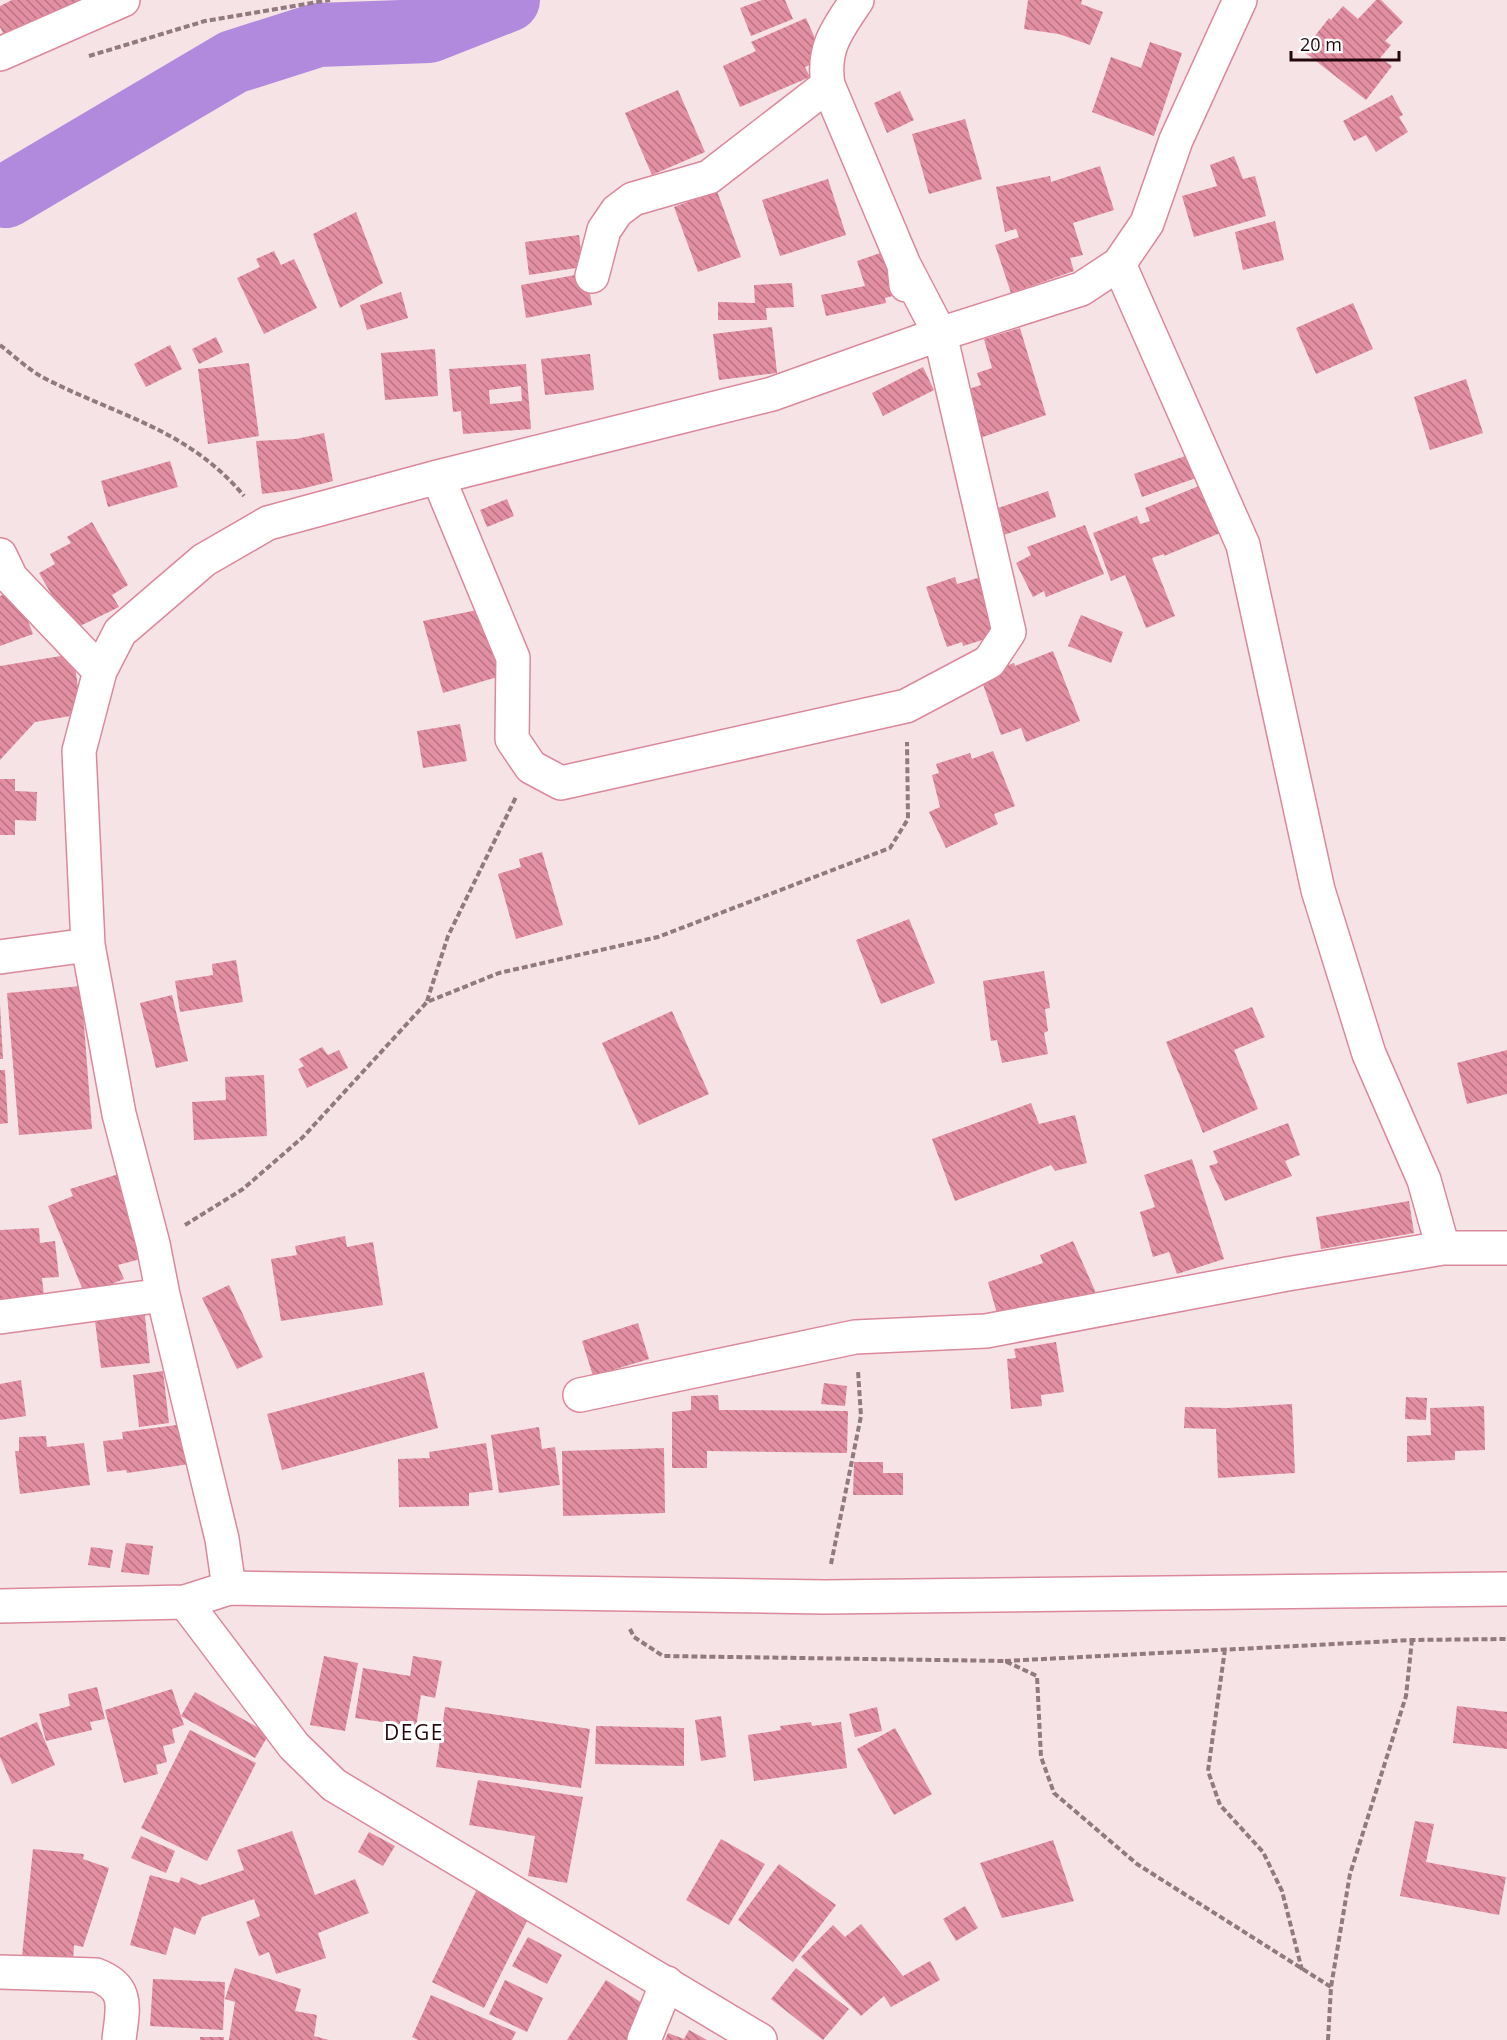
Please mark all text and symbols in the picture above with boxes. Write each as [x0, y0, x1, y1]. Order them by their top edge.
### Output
scale bar [1291, 24, 1399, 62]
text: 20 m [1300, 32, 1342, 56]
district label: DEGE [384, 1718, 444, 1746]

